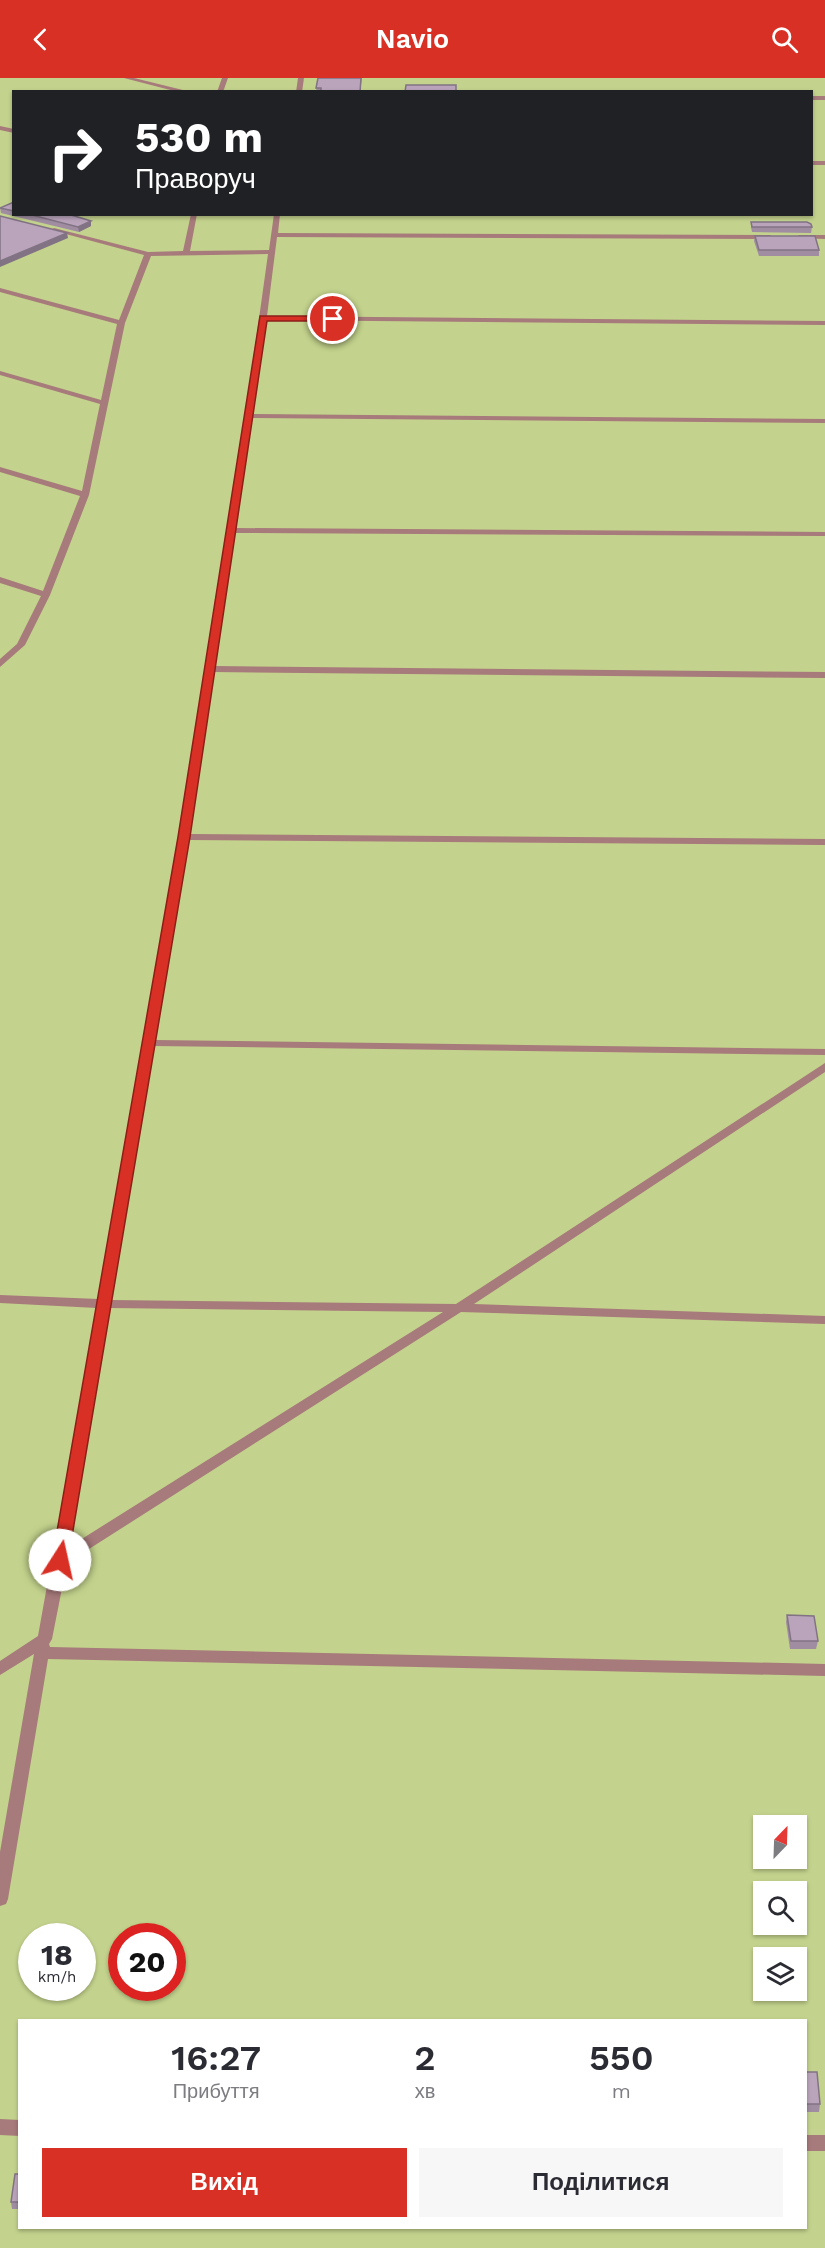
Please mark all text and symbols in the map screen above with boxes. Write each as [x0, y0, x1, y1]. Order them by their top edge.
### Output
icon: back [24, 23, 57, 56]
text: Navio [376, 23, 449, 55]
icon: search [768, 23, 801, 56]
text: 530 m [135, 113, 263, 162]
icon: right [36, 114, 114, 192]
text: Праворуч [135, 163, 256, 195]
pin [307, 293, 358, 344]
icon: arrive [316, 302, 349, 335]
position arrow [28, 1528, 92, 1592]
north arrow [753, 1815, 807, 1869]
map controls [753, 1815, 807, 2001]
button: search [753, 1881, 807, 1935]
speed limit sign: 20 [108, 1923, 186, 2001]
text: 18 [41, 1937, 73, 1972]
button: layers [753, 1947, 807, 2001]
text: km/h [38, 1968, 76, 1986]
text: 16:27 [171, 2037, 261, 2079]
text: 2 [414, 2037, 436, 2079]
text: 550 [589, 2037, 654, 2079]
text: Прибуття [173, 2079, 260, 2103]
text: хв [415, 2079, 435, 2103]
text: m [612, 2079, 631, 2103]
button: Вихід [42, 2148, 407, 2217]
button: Поділитися [419, 2148, 783, 2217]

